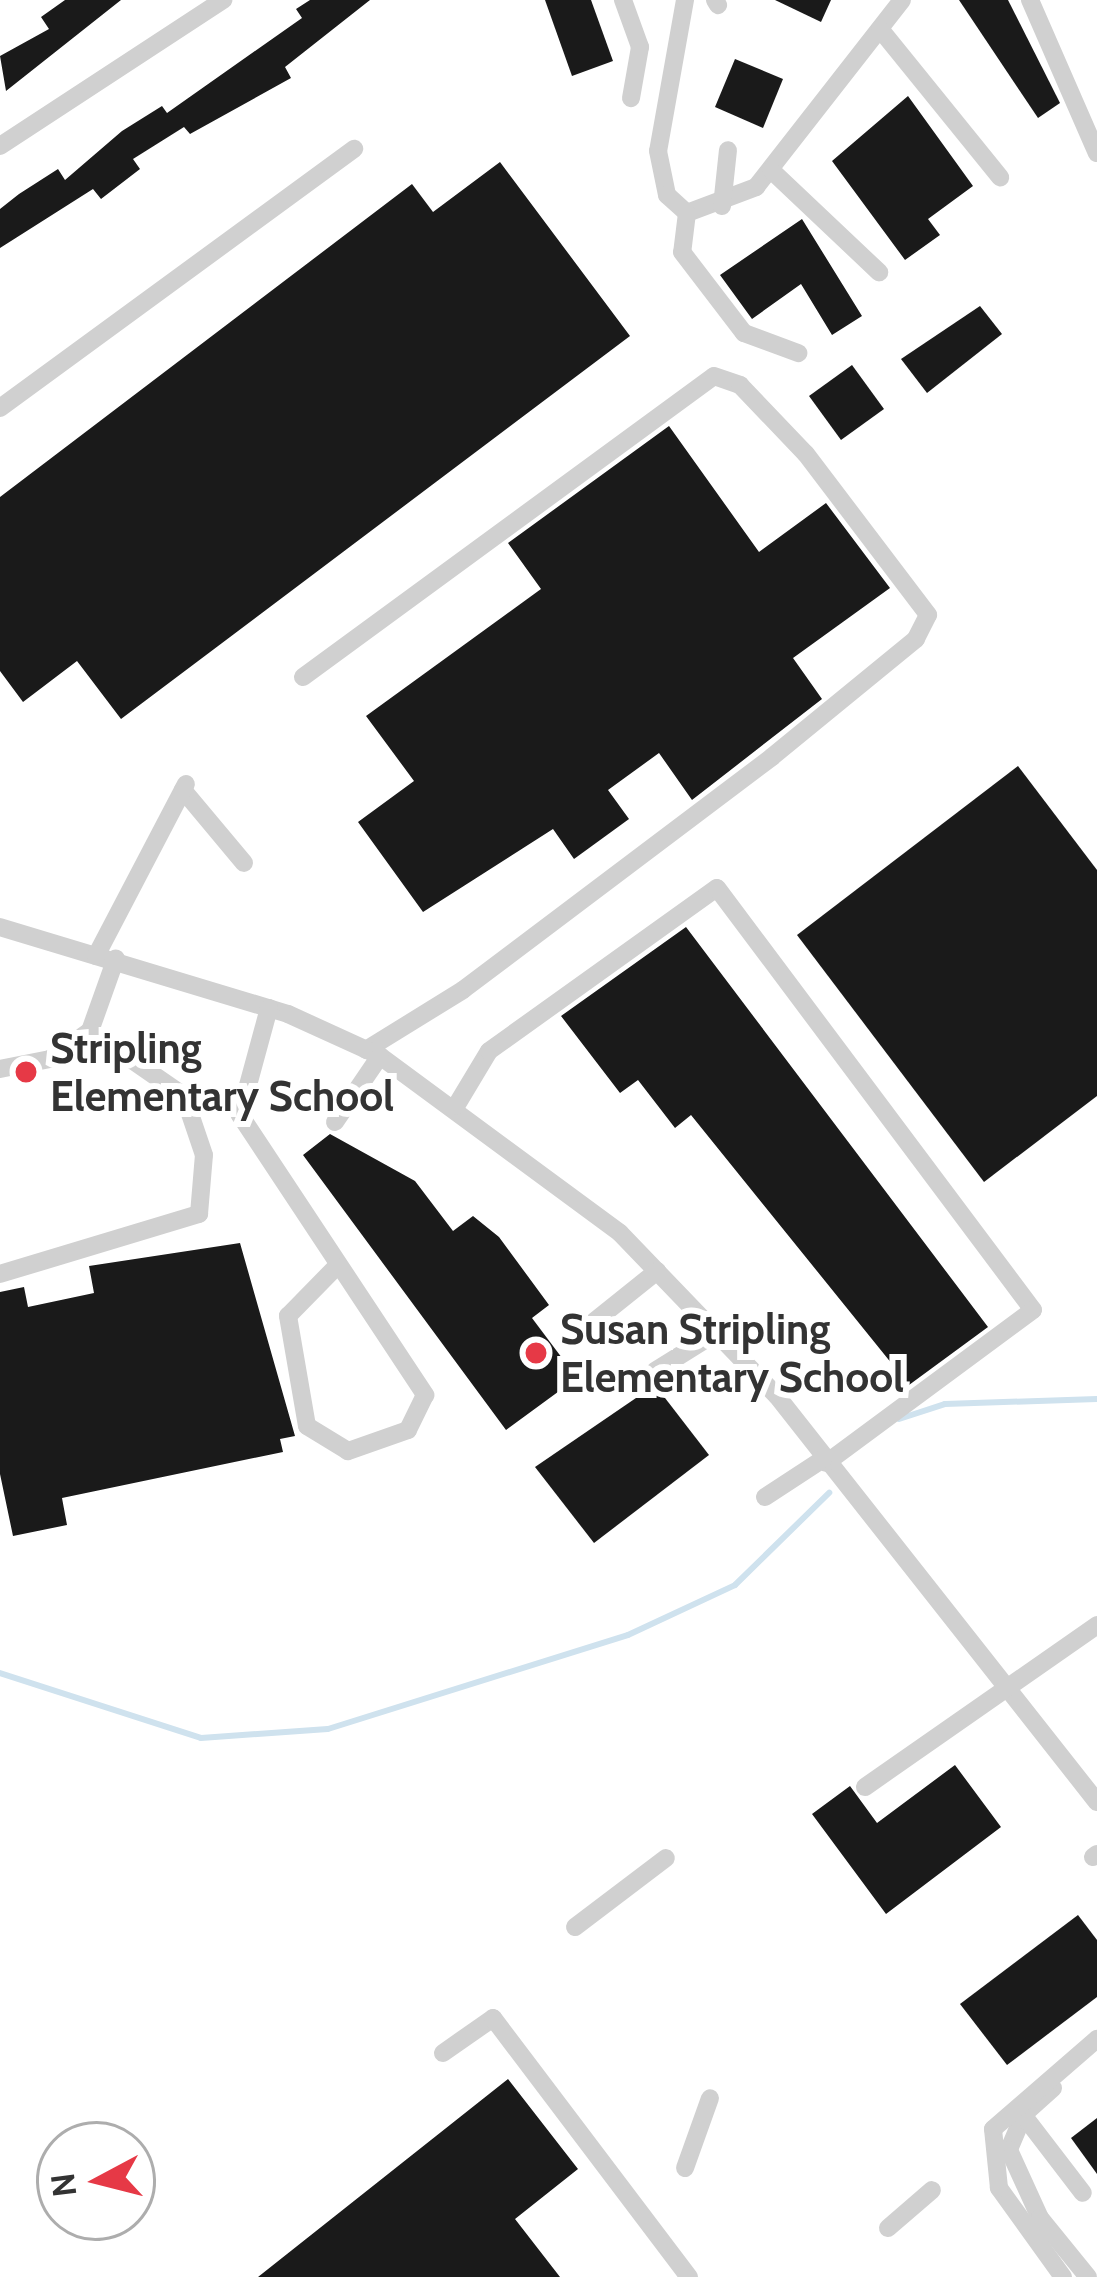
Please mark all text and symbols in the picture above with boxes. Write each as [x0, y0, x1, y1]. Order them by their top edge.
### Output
place label: Stripling Elementary School [50, 1023, 394, 1122]
marker: Stripling Elementary School [13, 1059, 39, 1085]
place label: Susan Stripling Elementary School [560, 1304, 904, 1402]
marker: Susan Stripling Elementary School [523, 1340, 549, 1366]
north arrow [36, 2121, 156, 2241]
text: N [42, 2171, 85, 2199]

